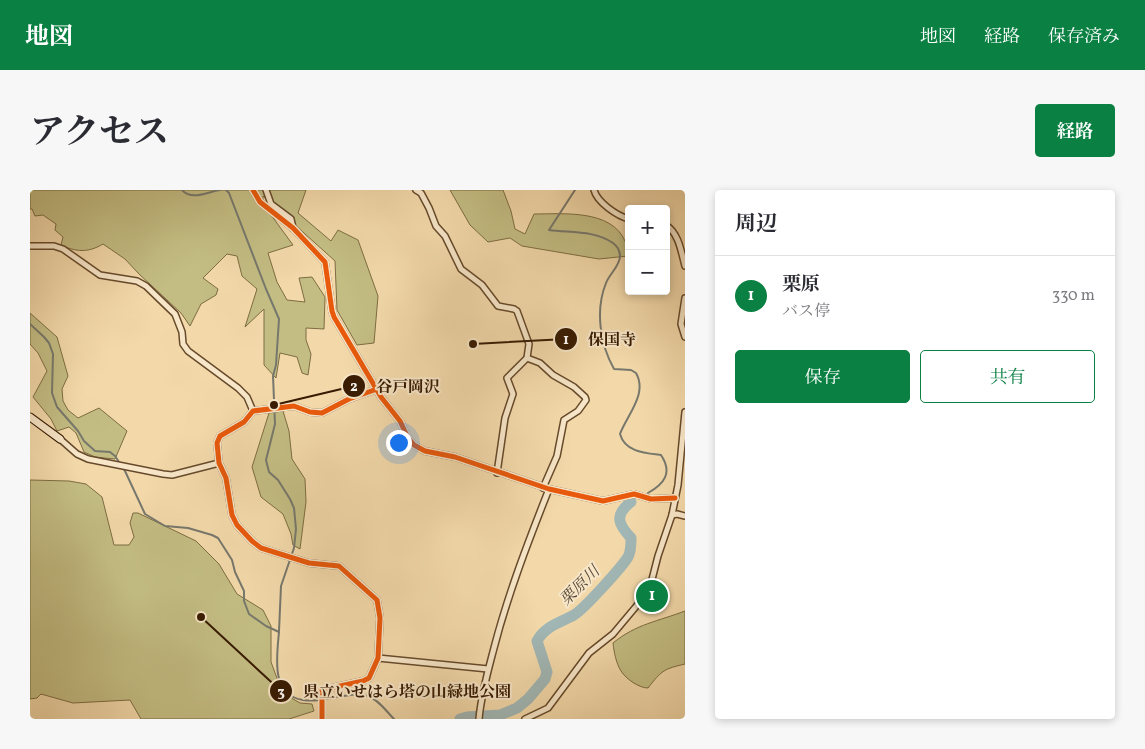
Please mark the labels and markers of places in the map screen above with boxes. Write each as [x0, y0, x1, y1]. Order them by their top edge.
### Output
callout: 保国寺 [553, 324, 646, 355]
callout: 谷戸岡沢 [341, 371, 450, 402]
pin: 1 [636, 577, 668, 615]
callout: 県立いせはら塔の山緑地公園 [268, 676, 521, 707]

